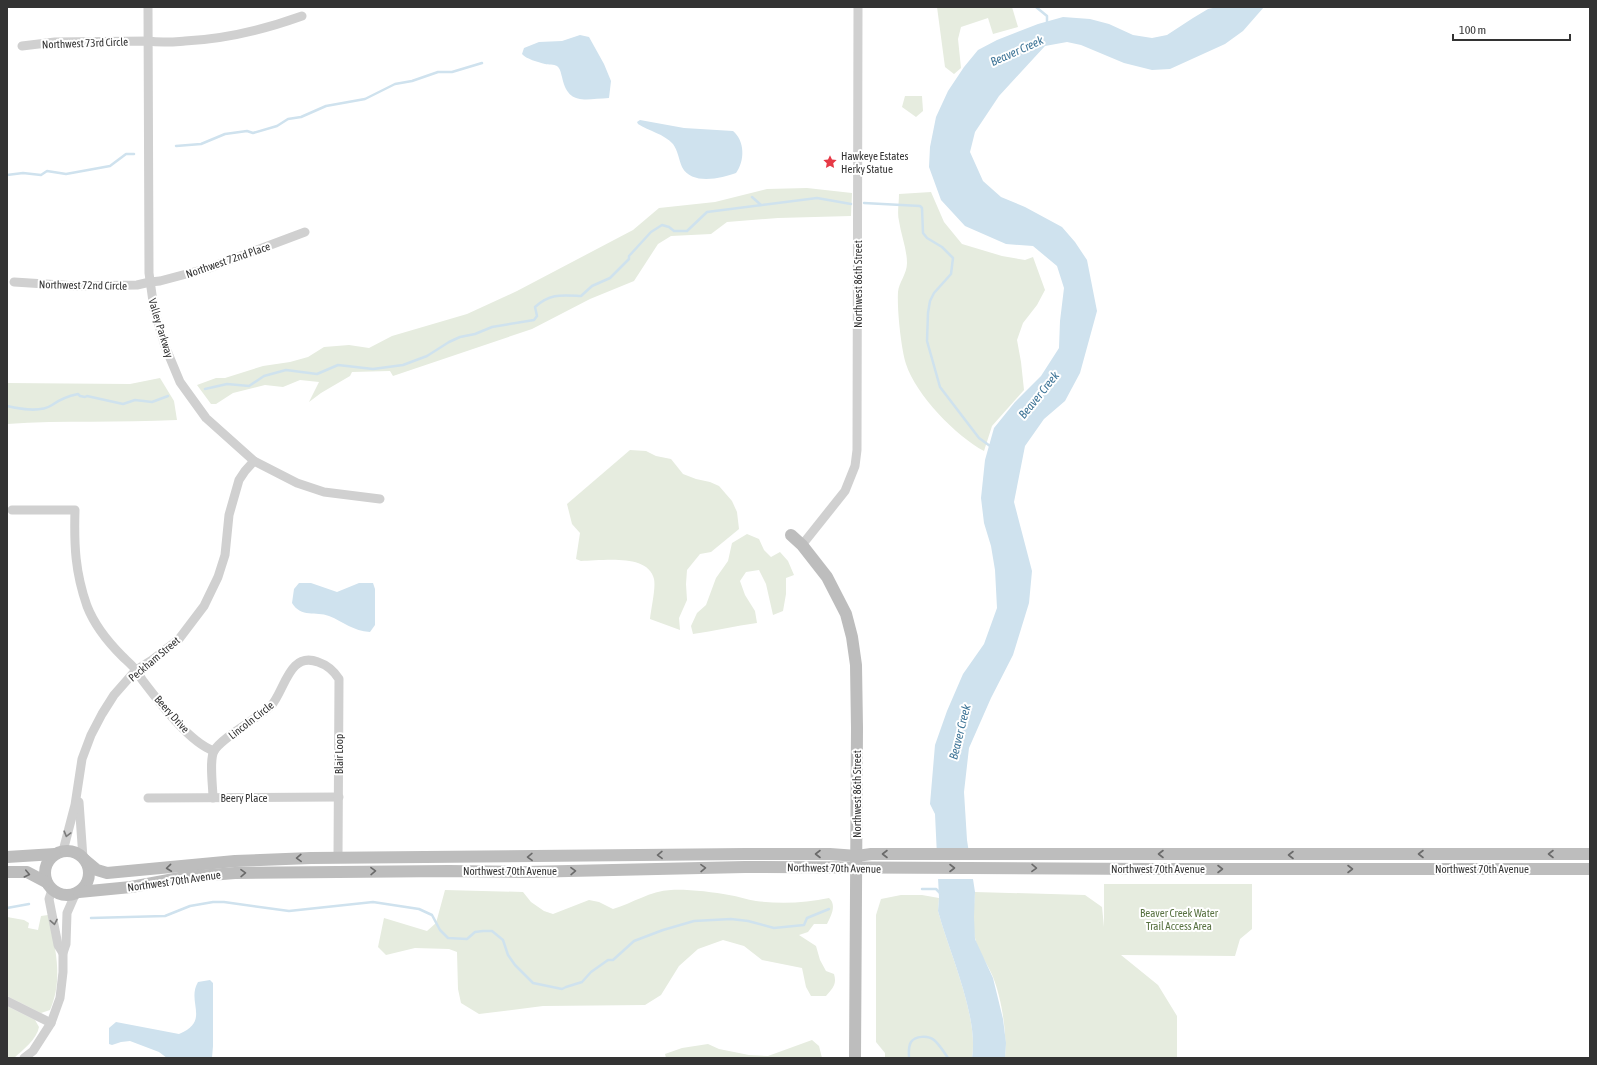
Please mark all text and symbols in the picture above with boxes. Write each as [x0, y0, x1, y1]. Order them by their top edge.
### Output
scale bar [1453, 16, 1570, 42]
text: 100 m [1459, 23, 1486, 37]
water label: Beaver Creek [988, 33, 1046, 69]
street label: Northwest 73rd Circle [42, 35, 128, 51]
place label: Hawkeye Estates Herky Statue [841, 150, 908, 175]
place icon: Hawkeye Estates Herky Statue [822, 154, 838, 170]
street label: Northwest 72nd Place [184, 240, 272, 280]
street label: Northwest 86th Street [852, 240, 864, 328]
street label: Northwest 72nd Circle [39, 278, 127, 292]
street label: Valley Parkway [146, 297, 176, 360]
water label: Beaver Creek [1016, 368, 1063, 421]
street label: Peckham Street [126, 634, 182, 684]
street label: Beery Drive [152, 693, 192, 735]
street label: Lincoln Circle [226, 699, 276, 741]
water label: Beaver Creek [946, 702, 974, 761]
street label: Blair Loop [333, 734, 345, 774]
street label: Northwest 86th Street [851, 750, 863, 838]
street label: Beery Place [221, 792, 267, 804]
one-way arrow [63, 830, 72, 837]
one-way arrow [815, 850, 821, 858]
one-way arrow [882, 850, 888, 858]
one-way arrow [1158, 850, 1164, 858]
one-way arrow [1418, 850, 1424, 858]
one-way arrow [1548, 850, 1554, 858]
one-way arrow [657, 851, 663, 859]
one-way arrow [1288, 851, 1294, 859]
one-way arrow [527, 853, 533, 861]
one-way arrow [296, 854, 302, 862]
street label: Northwest 70th Avenue [787, 861, 881, 875]
one-way arrow [166, 863, 172, 872]
street label: Northwest 70th Avenue [1111, 863, 1205, 875]
street label: Northwest 70th Avenue [1435, 863, 1529, 875]
one-way arrow [700, 864, 706, 872]
one-way arrow [949, 864, 955, 872]
one-way arrow [1031, 864, 1037, 872]
street label: Northwest 70th Avenue [463, 865, 557, 877]
one-way arrow [1217, 865, 1223, 873]
one-way arrow [1347, 865, 1353, 873]
one-way arrow [370, 867, 376, 875]
one-way arrow [570, 867, 576, 875]
one-way arrow [24, 869, 31, 877]
street label: Northwest 70th Avenue [127, 869, 221, 893]
one-way arrow [240, 869, 246, 877]
park label: Beaver Creek Water Trail Access Area [1140, 907, 1219, 932]
one-way arrow [49, 919, 58, 925]

